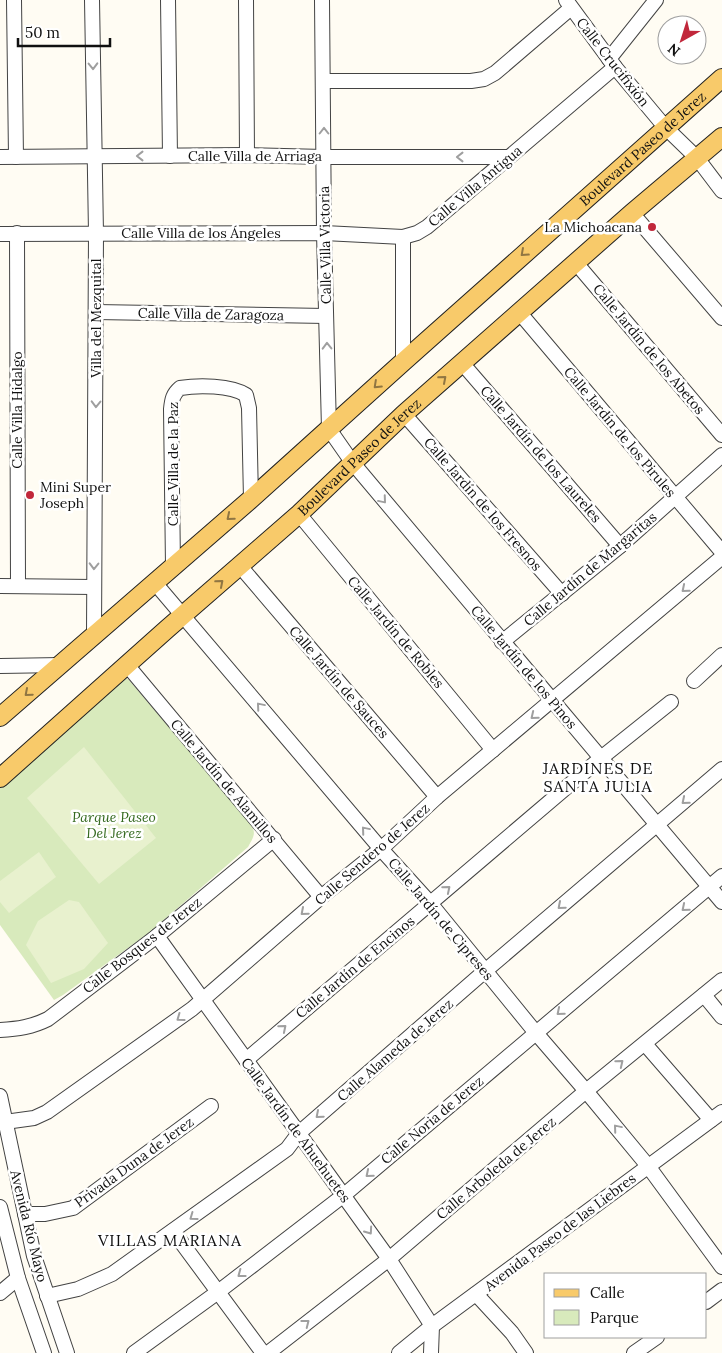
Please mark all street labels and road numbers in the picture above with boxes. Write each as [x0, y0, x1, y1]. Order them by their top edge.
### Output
street label: Calle Crucifixión [573, 14, 654, 111]
street label: Boulevard Paseo de Jerez [576, 88, 710, 210]
street label: Calle Villa Antigua [424, 141, 526, 231]
street label: Calle Villa de Arriaga [188, 147, 322, 165]
street label: Calle Villa Victoria [315, 186, 335, 304]
street label: Calle Villa de los Ángeles [121, 224, 281, 242]
street label: Villa del Mezquital [87, 258, 105, 379]
street label: Calle Jardín de los Abetos [589, 280, 709, 418]
street label: Calle Villa de Zaragoza [138, 304, 284, 324]
street label: Calle Villa Hidalgo [8, 351, 26, 469]
street label: Calle Jardín de los Pirules [560, 363, 680, 501]
street label: Calle Jardín de los Laureles [477, 382, 605, 526]
street label: Boulevard Paseo de Jerez [294, 394, 425, 520]
street label: Calle Villa de la Paz [164, 402, 182, 526]
street label: Calle Jardín de los Fresnos [420, 434, 546, 574]
street label: Calle Jardín de Margaritas [520, 508, 660, 630]
street label: Calle Jardín de Robles [344, 572, 448, 692]
street label: Calle Jardín de los Pinos [467, 601, 581, 733]
street label: Calle Jardín de Sauces [285, 622, 393, 742]
street label: Calle Jardín de Alamillos [167, 715, 281, 847]
street label: Calle Sendero de Jerez [311, 799, 433, 909]
street label: Calle Jardín de Cipreses [384, 854, 498, 984]
street label: Calle Bosques de Jerez [79, 893, 205, 997]
street label: Calle Jardín de Encinos [292, 912, 418, 1022]
street label: Calle Alameda de Jerez [333, 995, 457, 1105]
street label: Calle Jardín de Ahuehuetes [237, 1054, 355, 1206]
street label: Calle Noria de Jerez [377, 1072, 487, 1168]
street label: Privada Duna de Jerez [71, 1113, 197, 1211]
street label: Calle Arboleda de Jerez [433, 1113, 559, 1223]
street label: Avenida Río Mayo [6, 1167, 52, 1284]
street label: Avenida Paseo de las Liebres [480, 1169, 639, 1295]

